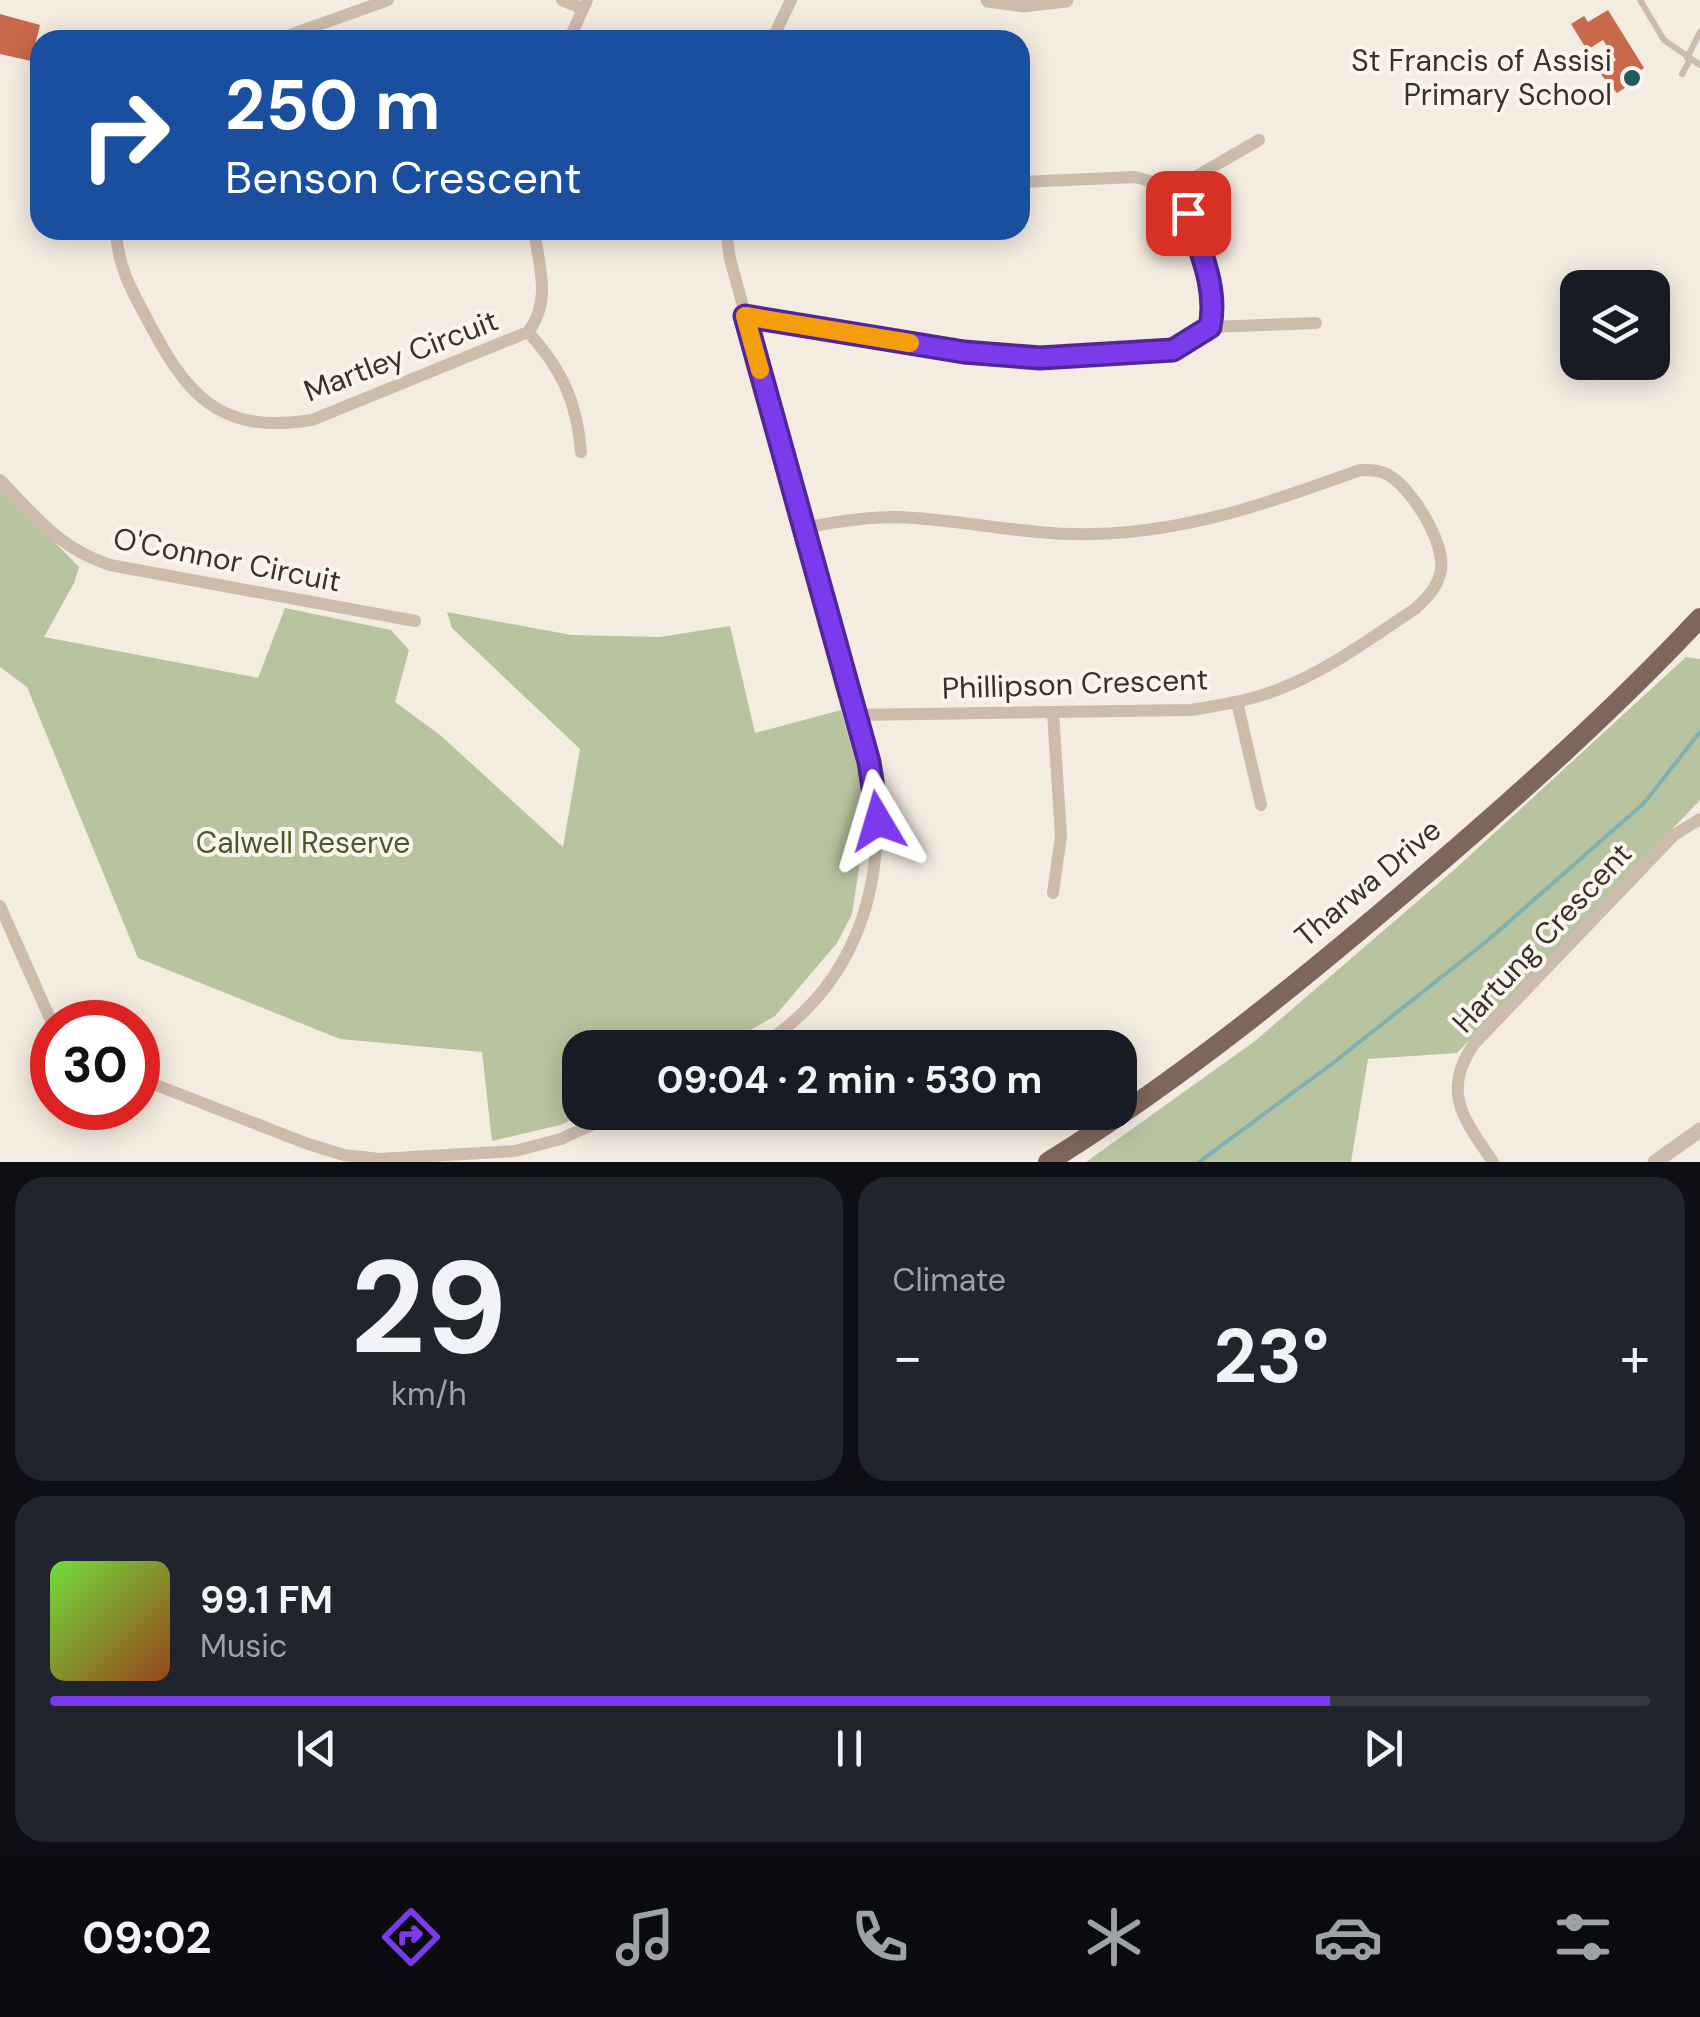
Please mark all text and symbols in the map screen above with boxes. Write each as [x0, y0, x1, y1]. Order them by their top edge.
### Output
place label: St Francis of Assisi Primary School [1351, 41, 1612, 114]
text: 250 m [225, 60, 441, 151]
marker: St Francis of Assisi Primary School [1621, 67, 1643, 89]
icon: right [60, 70, 190, 200]
text: Benson Crescent [225, 148, 582, 207]
pin [1146, 171, 1231, 256]
icon: arrive [1161, 186, 1216, 241]
map controls [1560, 270, 1670, 380]
button: layers [1560, 270, 1670, 380]
street label: Martley Circuit [298, 301, 503, 410]
street label: O'Connor Circuit [110, 518, 344, 601]
street label: Phillipson Crescent [941, 659, 1209, 708]
position arrow [826, 769, 930, 873]
street label: Tharwa Drive [1287, 810, 1449, 955]
park label: Calwell Reserve [196, 823, 410, 862]
street label: Hartung Crescent [1443, 834, 1640, 1041]
speed limit sign: 30 [30, 1000, 160, 1130]
text: 09:04 · 2 min · 530 m [657, 1055, 1042, 1105]
text: 29 [350, 1223, 507, 1392]
text: Climate [893, 1259, 1006, 1301]
text: 23° [1213, 1308, 1329, 1405]
text: − [893, 1321, 923, 1393]
text: + [1620, 1321, 1650, 1393]
text: km/h [391, 1373, 467, 1415]
text: 99.1 FM [200, 1575, 333, 1625]
text: Music [200, 1625, 287, 1667]
icon: previous [289, 1721, 344, 1776]
icon: pause [822, 1721, 877, 1776]
icon: next [1356, 1721, 1411, 1776]
icon: directions [376, 1902, 446, 1972]
icon: music [610, 1902, 680, 1972]
icon: phone [845, 1902, 915, 1972]
icon: climate [1079, 1902, 1149, 1972]
icon: car [1313, 1902, 1383, 1972]
icon: filters [1548, 1902, 1618, 1972]
text: 09:02 [82, 1908, 211, 1967]

